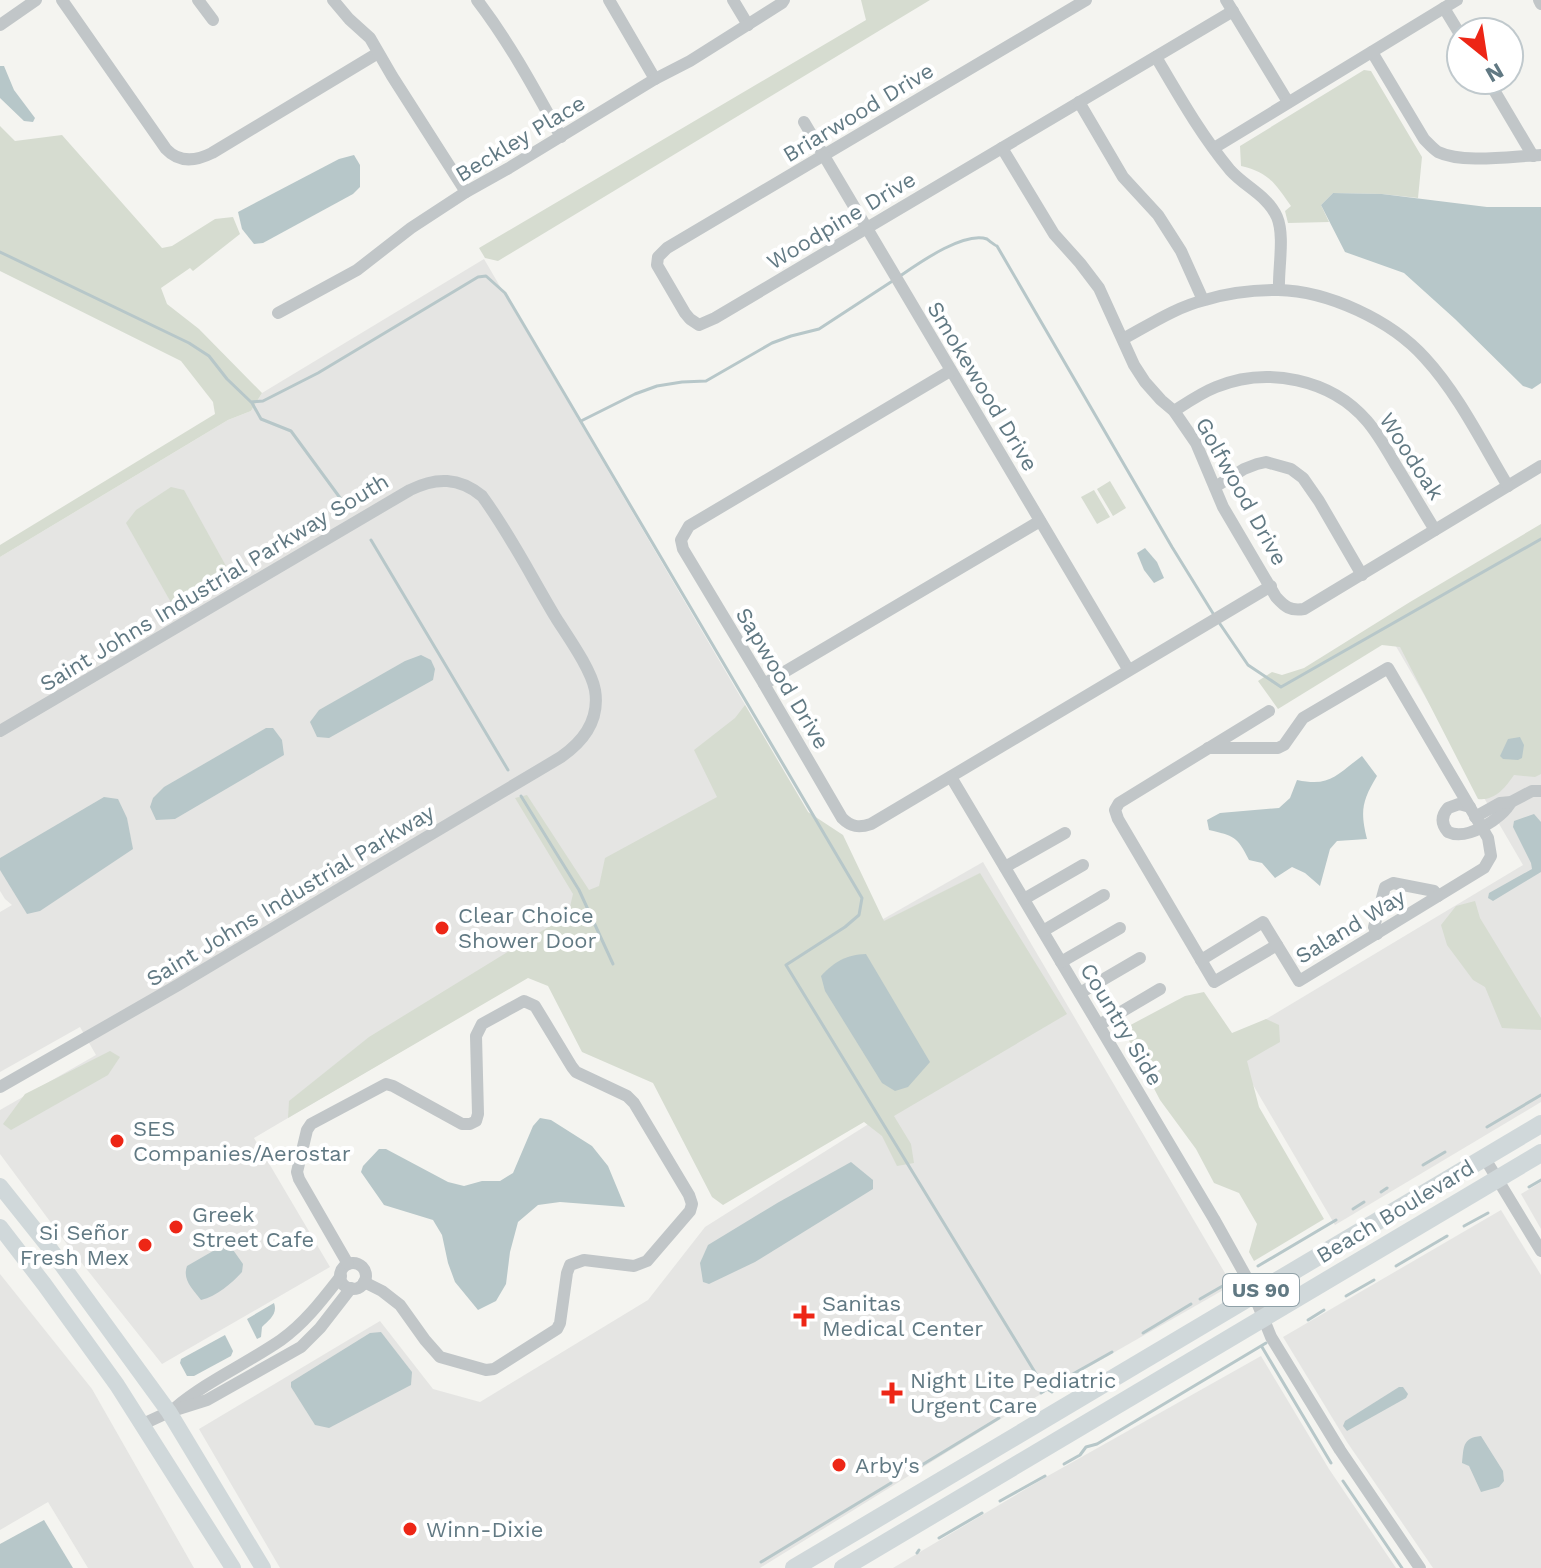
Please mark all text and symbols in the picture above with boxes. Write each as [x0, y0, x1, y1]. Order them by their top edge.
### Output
north arrow [1445, 16, 1525, 96]
street label: Briarwood Drive [778, 58, 938, 167]
text: N [1481, 58, 1508, 88]
street label: Beckley Place [451, 90, 590, 187]
street label: Woodpine Drive [762, 166, 920, 275]
street label: Smokewood Drive [922, 297, 1043, 475]
street label: Woodoak [1374, 408, 1449, 504]
street label: Golfwood Drive [1191, 413, 1292, 569]
street label: Saint Johns Industrial Parkway South [36, 468, 393, 697]
street label: Sapwood Drive [731, 603, 835, 753]
street label: Saint Johns Industrial Parkway [142, 799, 439, 991]
street label: Saland Way [1291, 884, 1410, 969]
place label: Clear Choice Shower Door [458, 903, 597, 953]
marker: Clear Choice Shower Door [433, 919, 451, 937]
street label: Country Side [1075, 959, 1168, 1090]
place label: SES Companies/Aerostar [133, 1116, 351, 1166]
marker: SES Companies/Aerostar [108, 1132, 126, 1150]
street label: Beach Boulevard [1312, 1155, 1479, 1268]
place label: Greek Street Cafe [192, 1202, 314, 1252]
marker: Greek Street Cafe [167, 1218, 185, 1236]
place label: Si Señor Fresh Mex [20, 1220, 129, 1270]
marker: Si Señor Fresh Mex [136, 1236, 154, 1254]
road number: US 90 [1223, 1274, 1299, 1306]
place label: Sanitas Medical Center [822, 1291, 983, 1341]
marker: Sanitas Medical Center [793, 1305, 815, 1327]
place label: Night Lite Pediatric Urgent Care [910, 1368, 1116, 1418]
marker: Night Lite Pediatric Urgent Care [881, 1382, 903, 1404]
place label: Arby's [855, 1453, 920, 1478]
marker: Arby's [830, 1456, 848, 1474]
place label: Winn-Dixie [426, 1517, 543, 1542]
marker: Winn-Dixie [401, 1520, 419, 1538]

